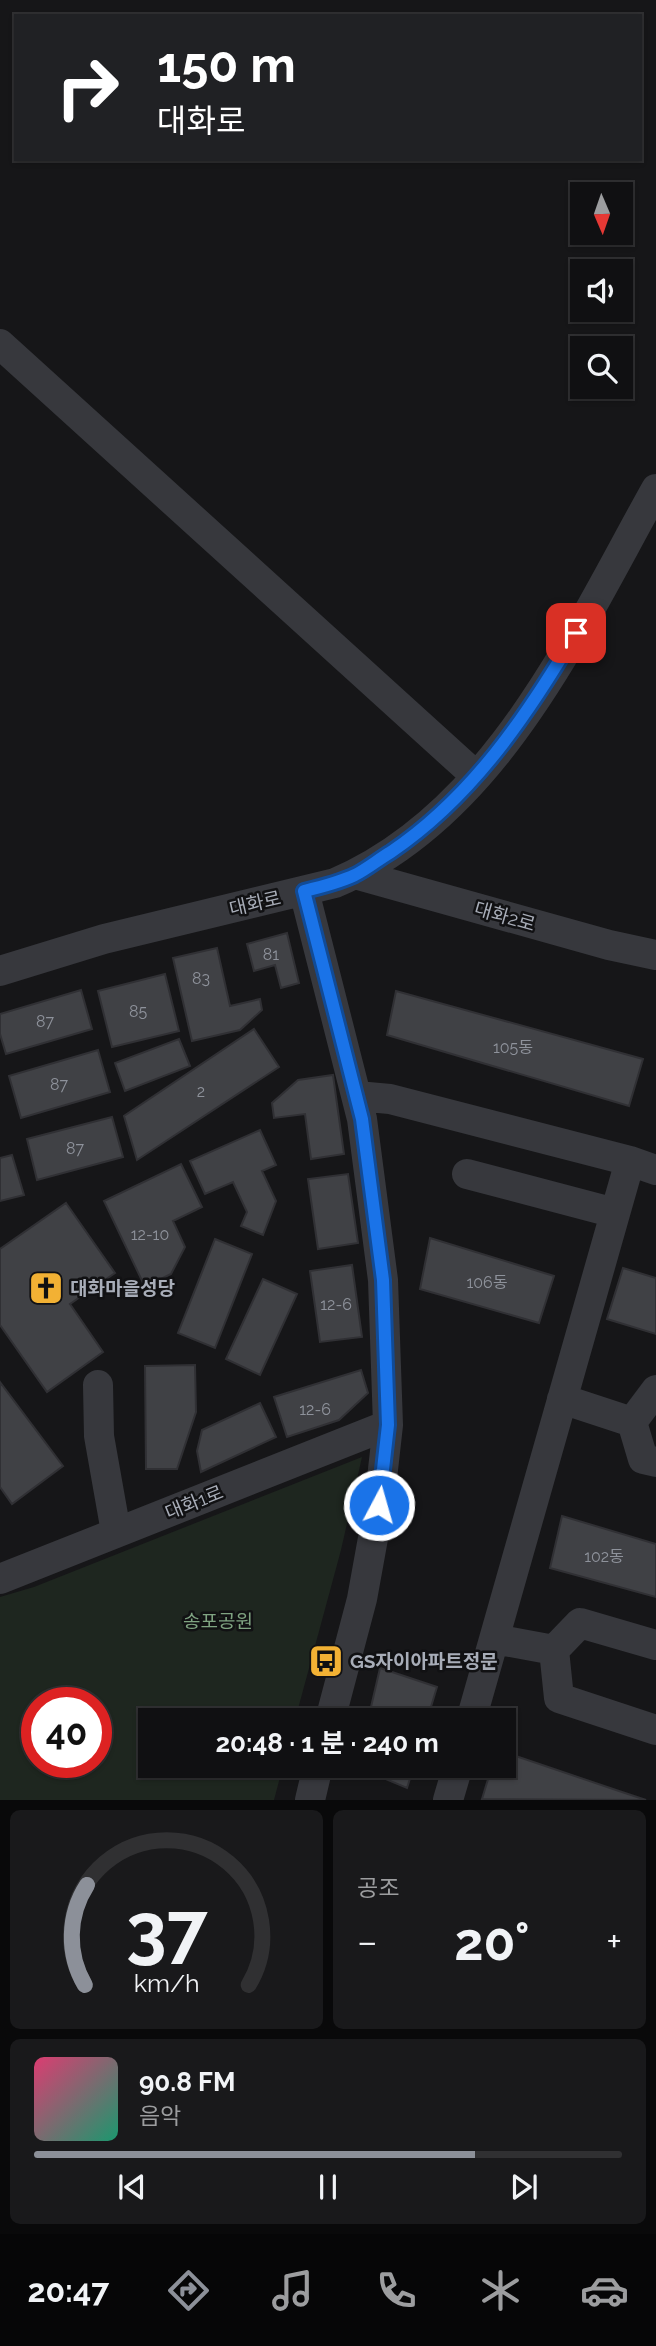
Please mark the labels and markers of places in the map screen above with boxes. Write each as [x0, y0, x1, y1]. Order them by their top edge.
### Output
pin [546, 603, 606, 663]
church icon: 대화마을성당 [27, 1269, 65, 1307]
place label: 대화마을성당 [70, 1277, 175, 1299]
bus stop icon: GS자이아파트정문 [307, 1642, 345, 1680]
place label: GS자이아파트정문 [350, 1650, 498, 1672]

